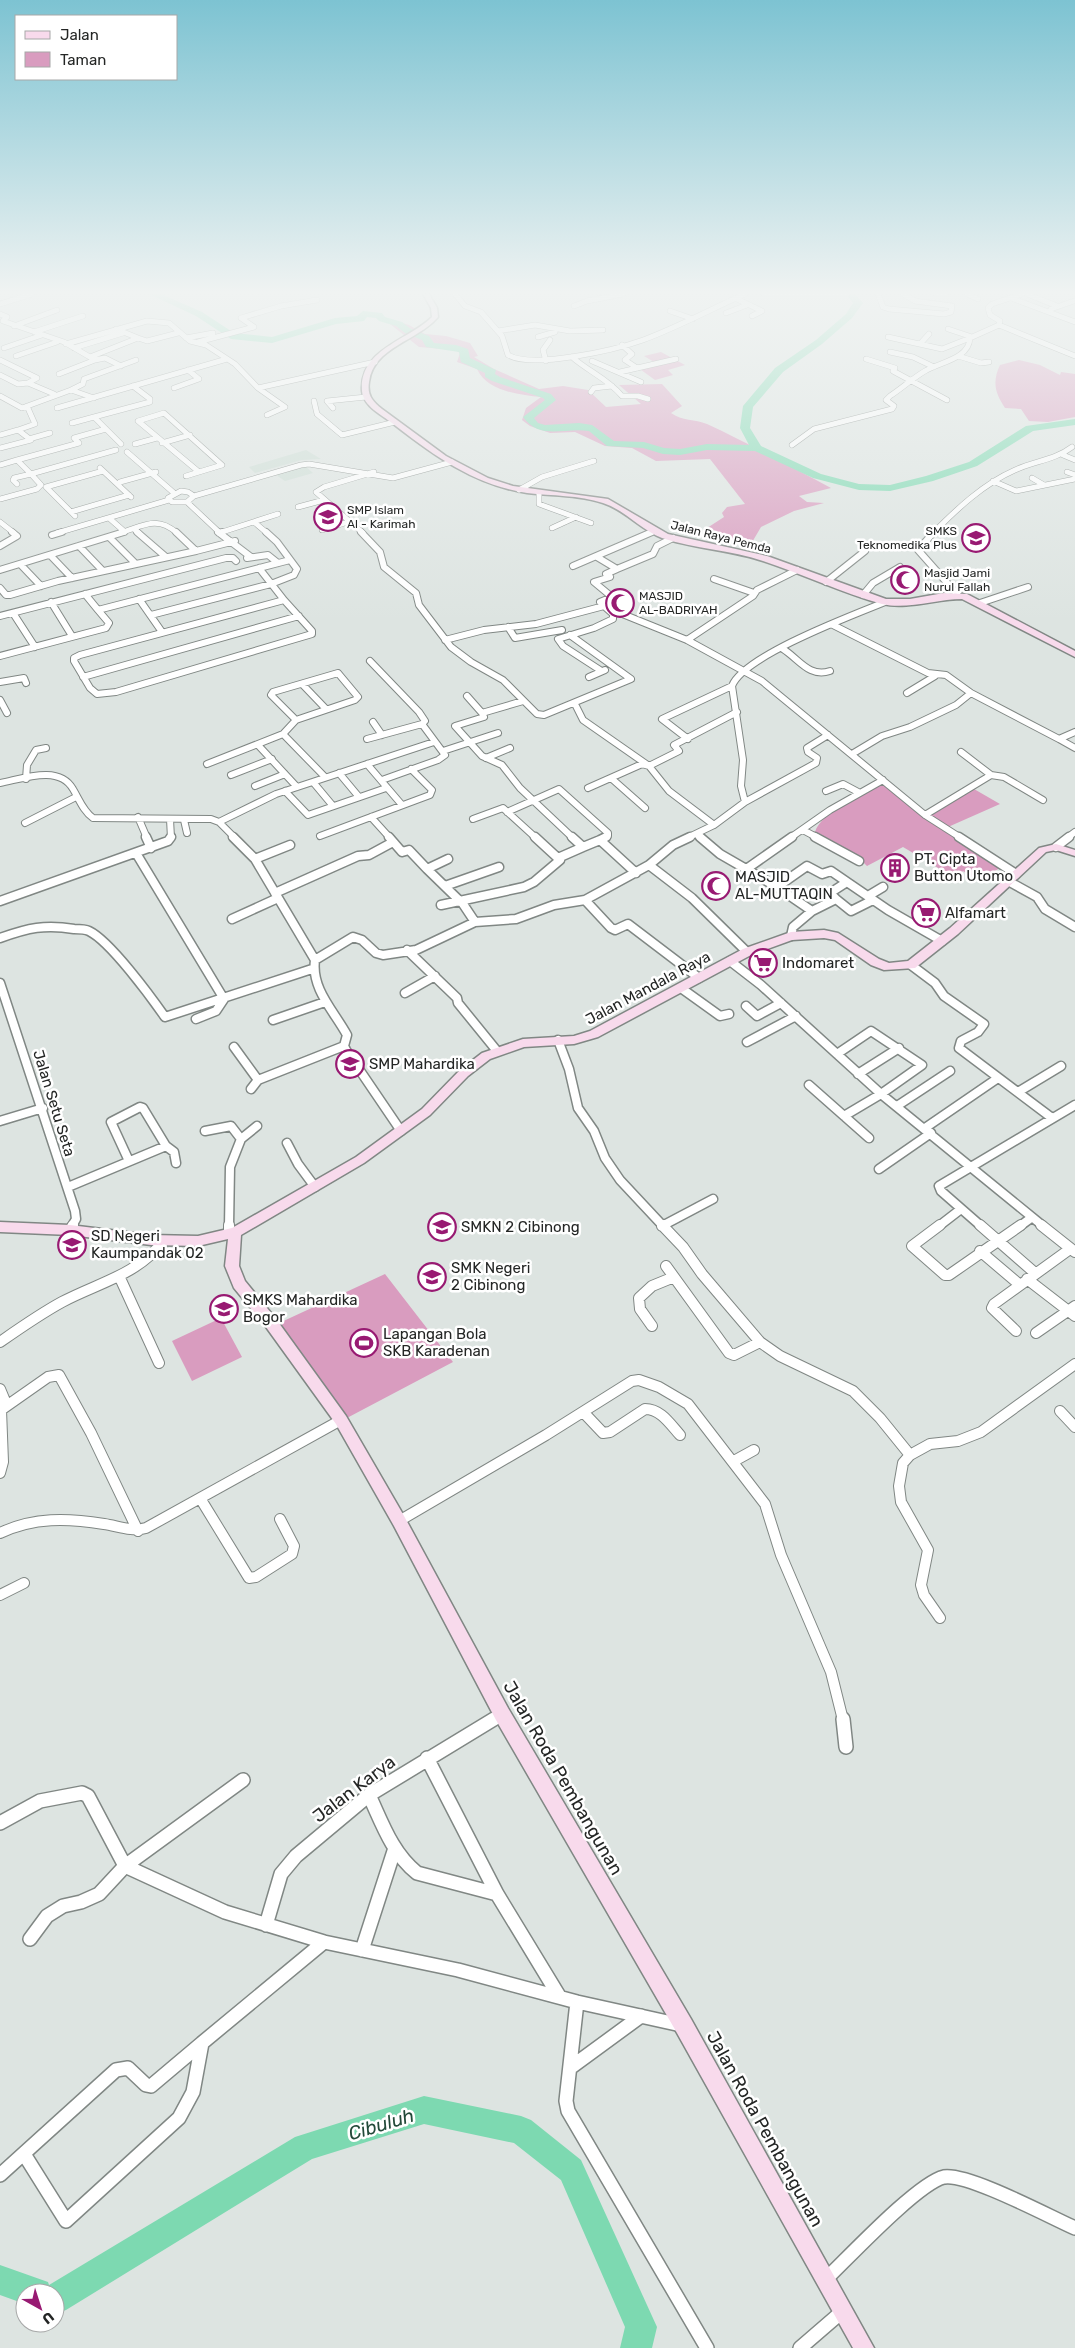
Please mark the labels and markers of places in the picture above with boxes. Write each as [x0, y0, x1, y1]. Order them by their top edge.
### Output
school or university icon: SMP Islam Al - Karimah [313, 502, 343, 532]
place label: SMP Islam Al - Karimah [347, 503, 415, 531]
school or university icon: SMKS Teknomedika Plus [961, 523, 991, 553]
place label: SMKS Teknomedika Plus [857, 524, 957, 552]
mosque icon: Masjid Jami Nurul Fallah [890, 565, 920, 595]
place label: Masjid Jami Nurul Fallah [924, 566, 990, 594]
mosque icon: MASJID AL-BADRIYAH [605, 588, 635, 618]
place label: MASJID AL-BADRIYAH [639, 589, 718, 617]
place label: PT. Cipta Button Utomo [914, 850, 1013, 885]
building icon: PT. Cipta Button Utomo [880, 853, 910, 883]
place label: MASJID AL-MUTTAQIN [735, 868, 833, 903]
mosque icon: MASJID AL-MUTTAQIN [701, 871, 731, 901]
supermarket icon: Alfamart [911, 898, 941, 928]
place label: Alfamart [945, 904, 1006, 922]
supermarket icon: Indomaret [748, 948, 778, 978]
place label: Indomaret [782, 954, 854, 972]
school or university icon: SMP Mahardika [335, 1049, 365, 1079]
place label: SMP Mahardika [369, 1055, 475, 1073]
school or university icon: SMKN 2 Cibinong [427, 1212, 457, 1242]
place label: SMKN 2 Cibinong [461, 1218, 580, 1236]
place label: SD Negeri Kaumpandak 02 [91, 1227, 204, 1262]
school or university icon: SD Negeri Kaumpandak 02 [57, 1230, 87, 1260]
place label: SMK Negeri 2 Cibinong [451, 1259, 530, 1294]
school or university icon: SMK Negeri 2 Cibinong [417, 1262, 447, 1292]
place label: SMKS Mahardika Bogor [243, 1291, 358, 1326]
school or university icon: SMKS Mahardika Bogor [209, 1294, 239, 1324]
place label: Lapangan Bola SKB Karadenan [383, 1325, 490, 1360]
sports icon: Lapangan Bola SKB Karadenan [349, 1328, 379, 1358]

